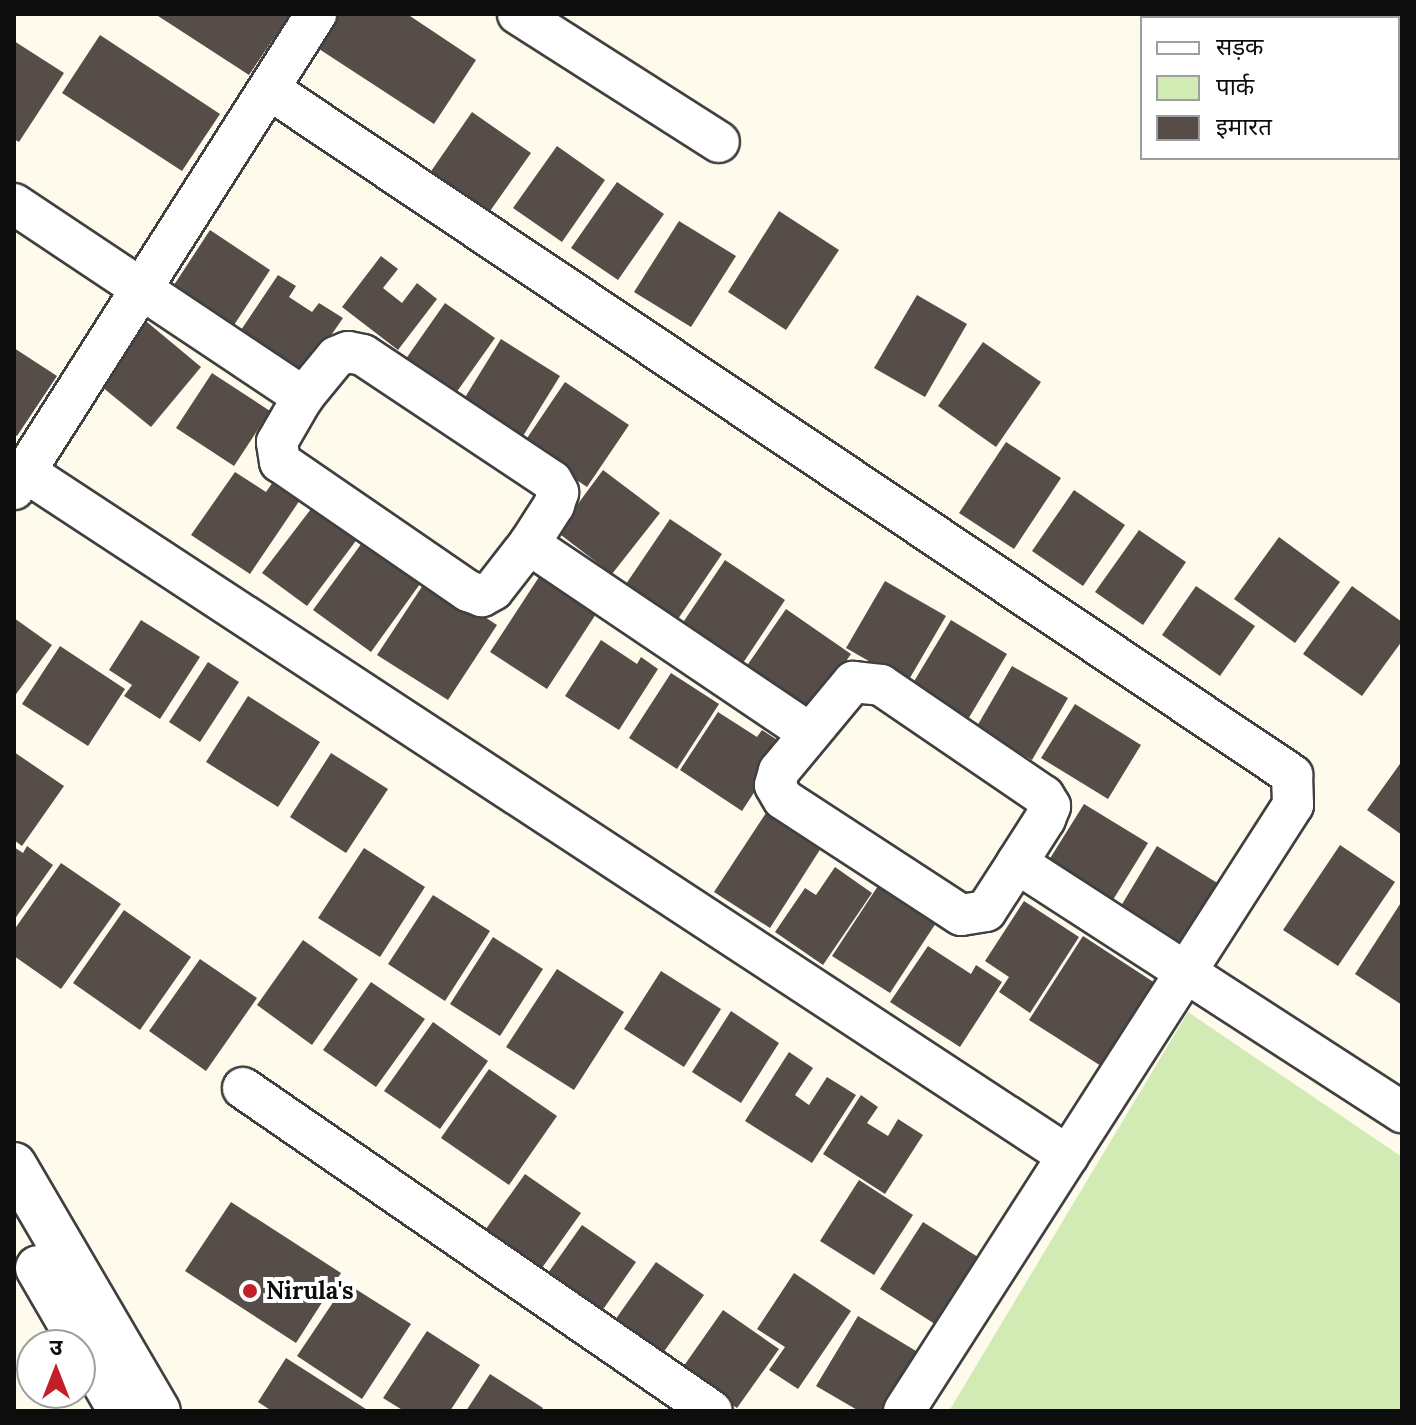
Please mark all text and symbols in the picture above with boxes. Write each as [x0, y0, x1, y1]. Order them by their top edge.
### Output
legend [1140, 16, 1400, 160]
text: सड़क [1216, 31, 1264, 62]
text: पार्क [1216, 71, 1254, 102]
text: इमारत [1216, 111, 1272, 142]
place label: Nirula's [266, 1277, 354, 1305]
marker: Nirula's [241, 1282, 259, 1300]
north arrow [16, 1329, 96, 1409]
text: उ [50, 1333, 62, 1361]

